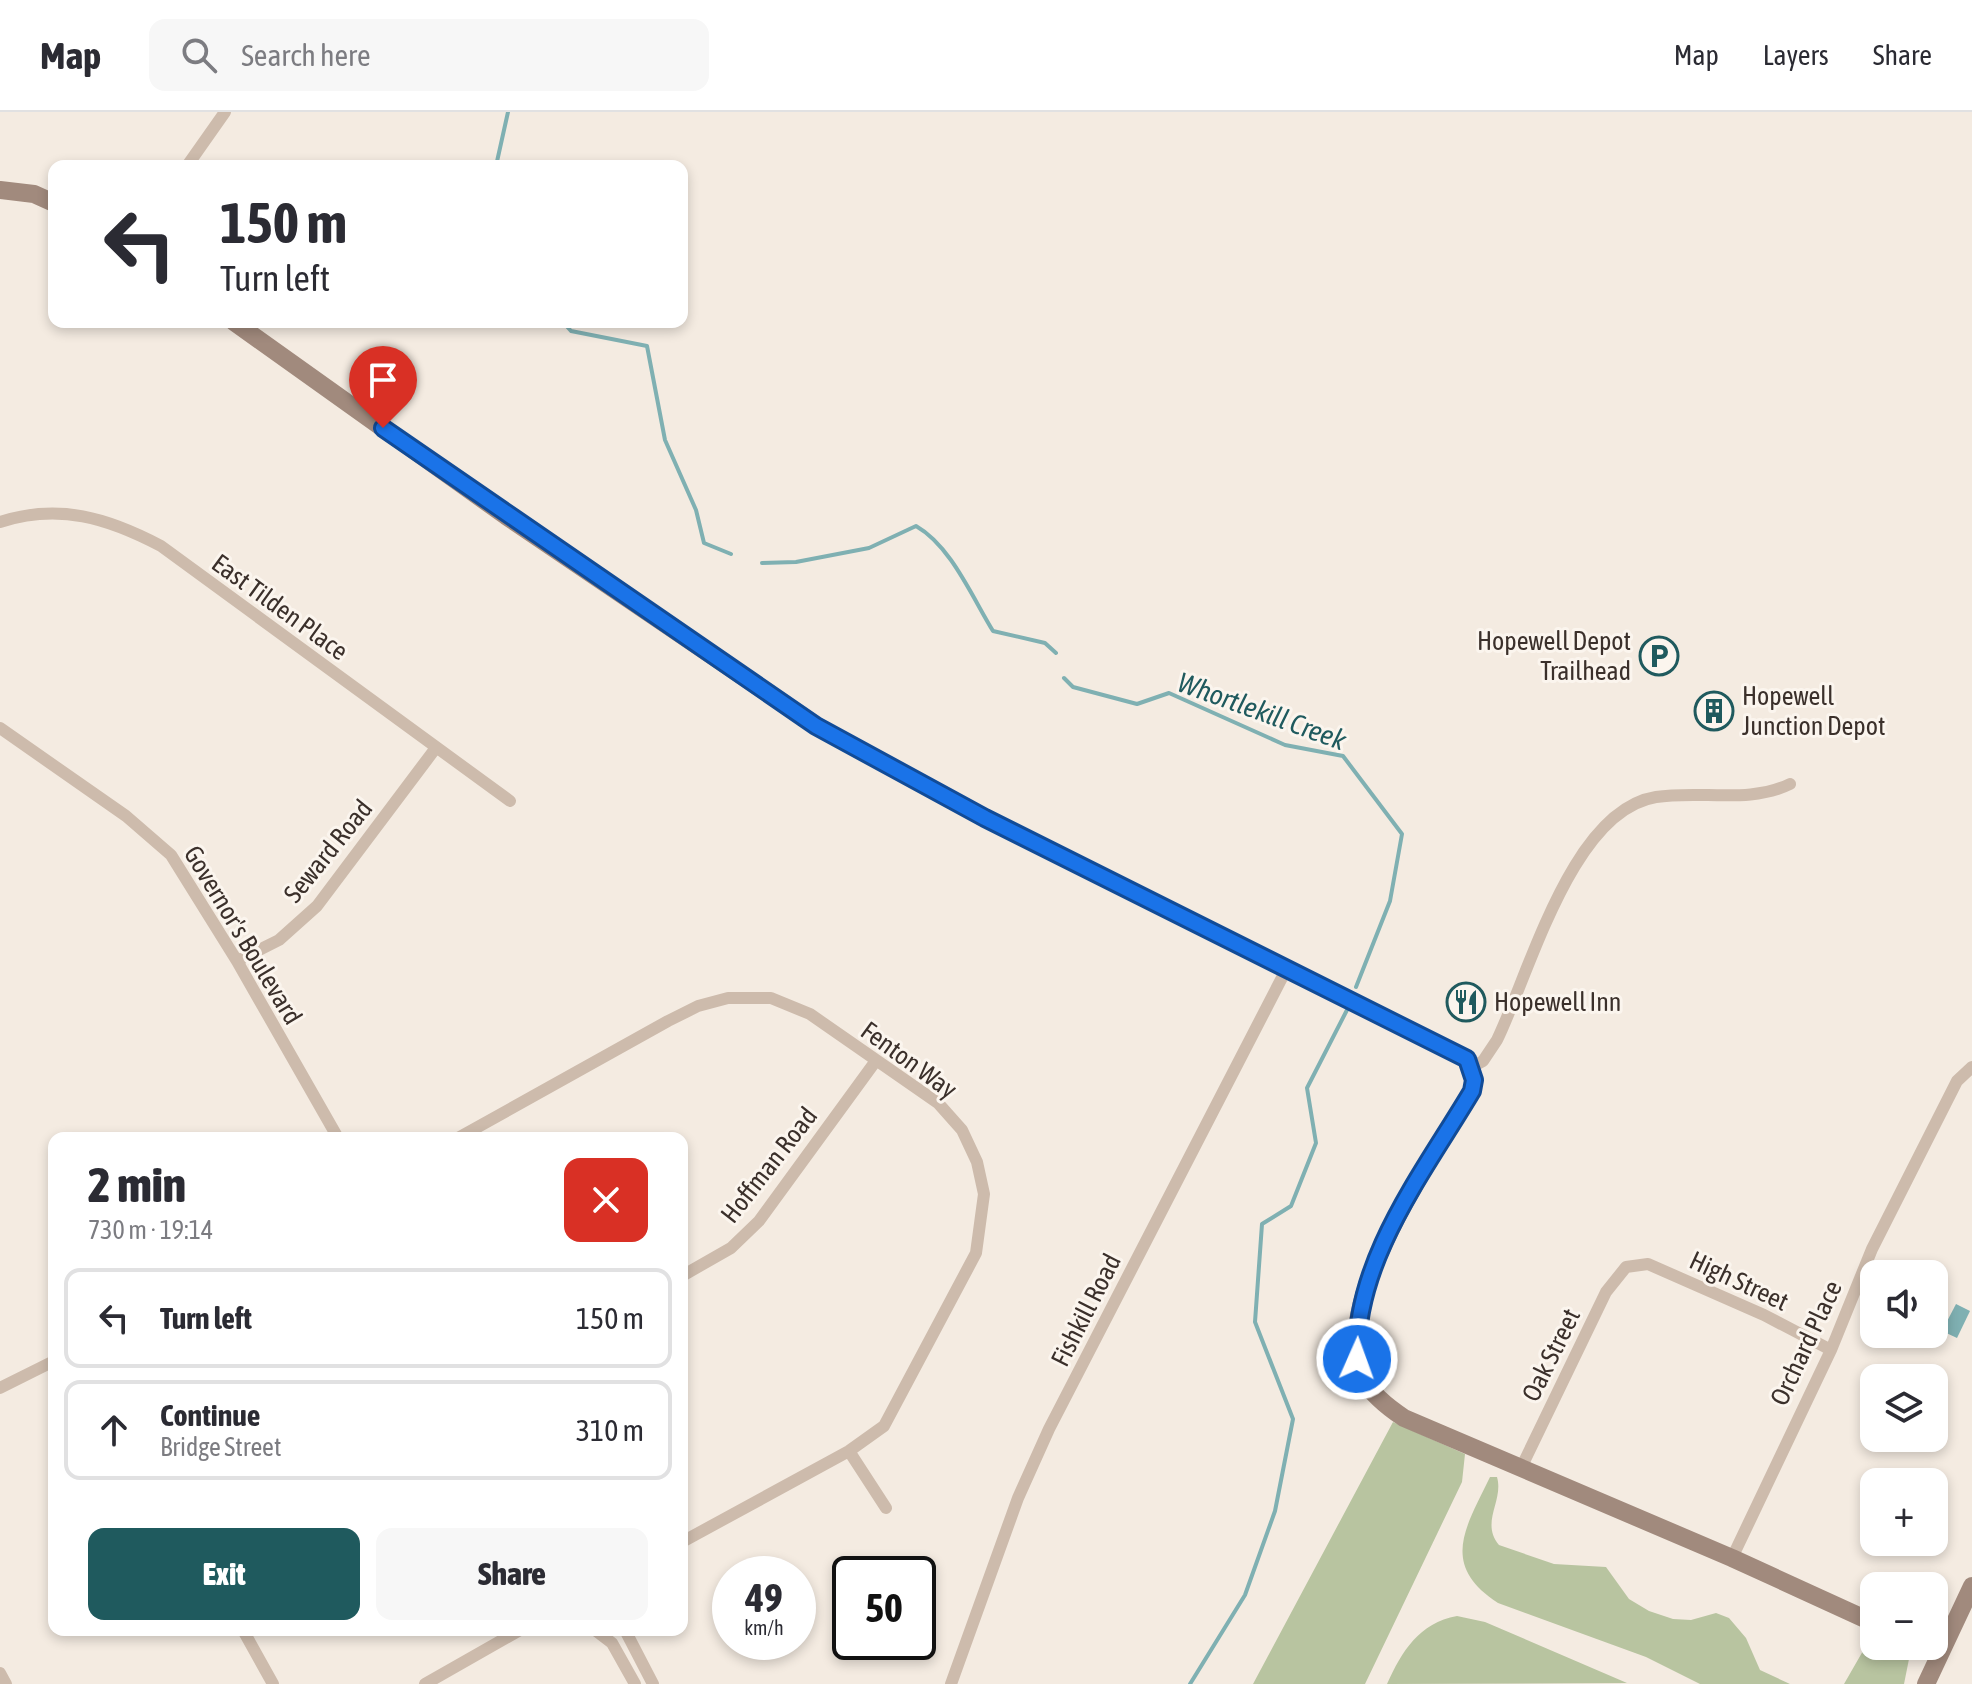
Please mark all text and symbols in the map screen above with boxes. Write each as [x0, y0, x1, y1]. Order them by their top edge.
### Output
search box [149, 19, 709, 91]
icon: search [177, 33, 221, 77]
text: Map [40, 34, 101, 77]
text: Search here [241, 38, 371, 72]
text: Map [1674, 39, 1719, 71]
text: Layers [1763, 39, 1829, 71]
text: Share [1873, 39, 1932, 71]
text: 150 m [220, 191, 347, 255]
icon: left [88, 192, 192, 296]
text: Turn left [220, 257, 330, 299]
pin [349, 346, 417, 428]
icon: arrive [361, 358, 405, 402]
street label: East Tilden Place [206, 548, 354, 666]
place label: Hopewell Depot Trailhead [1477, 626, 1631, 686]
parking icon: Hopewell Depot Trailhead [1638, 635, 1680, 677]
water label: Whortlekill Creek [1174, 666, 1351, 756]
place label: Hopewell Junction Depot [1742, 681, 1885, 741]
building icon: Hopewell Junction Depot [1693, 690, 1735, 732]
street label: Seward Road [278, 794, 378, 908]
street label: Governor's Boulevard [178, 840, 308, 1030]
restaurant icon: Hopewell Inn [1445, 981, 1487, 1023]
place label: Hopewell Inn [1494, 987, 1621, 1017]
street label: Fenton Way [855, 1015, 963, 1105]
street label: Hoffman Road [715, 1101, 823, 1229]
text: 2 min [88, 1157, 186, 1212]
button: close [564, 1158, 648, 1242]
text: 730 m · 19:14 [88, 1215, 213, 1245]
street label: High Street [1685, 1245, 1793, 1317]
street label: Fishkill Road [1045, 1249, 1127, 1371]
map controls [1860, 1260, 1948, 1660]
button: sound [1860, 1260, 1948, 1348]
street label: Orchard Place [1764, 1276, 1848, 1410]
icon: left [92, 1296, 136, 1340]
text: Turn left [160, 1301, 252, 1335]
text: 150 m [576, 1301, 644, 1335]
street label: Oak Street [1516, 1304, 1586, 1406]
position arrow [1315, 1317, 1399, 1401]
button: layers [1860, 1364, 1948, 1452]
text: Continue [160, 1398, 260, 1432]
icon: ahead [92, 1408, 136, 1452]
text: 310 m [576, 1413, 644, 1447]
text: Bridge Street [160, 1432, 281, 1462]
button: + [1860, 1468, 1948, 1556]
button: Exit [88, 1528, 360, 1620]
button: Share [376, 1528, 648, 1620]
speed limit sign: 50 [832, 1556, 936, 1660]
button: − [1860, 1572, 1948, 1660]
text: 49 [745, 1575, 783, 1620]
text: km/h [744, 1616, 784, 1639]

